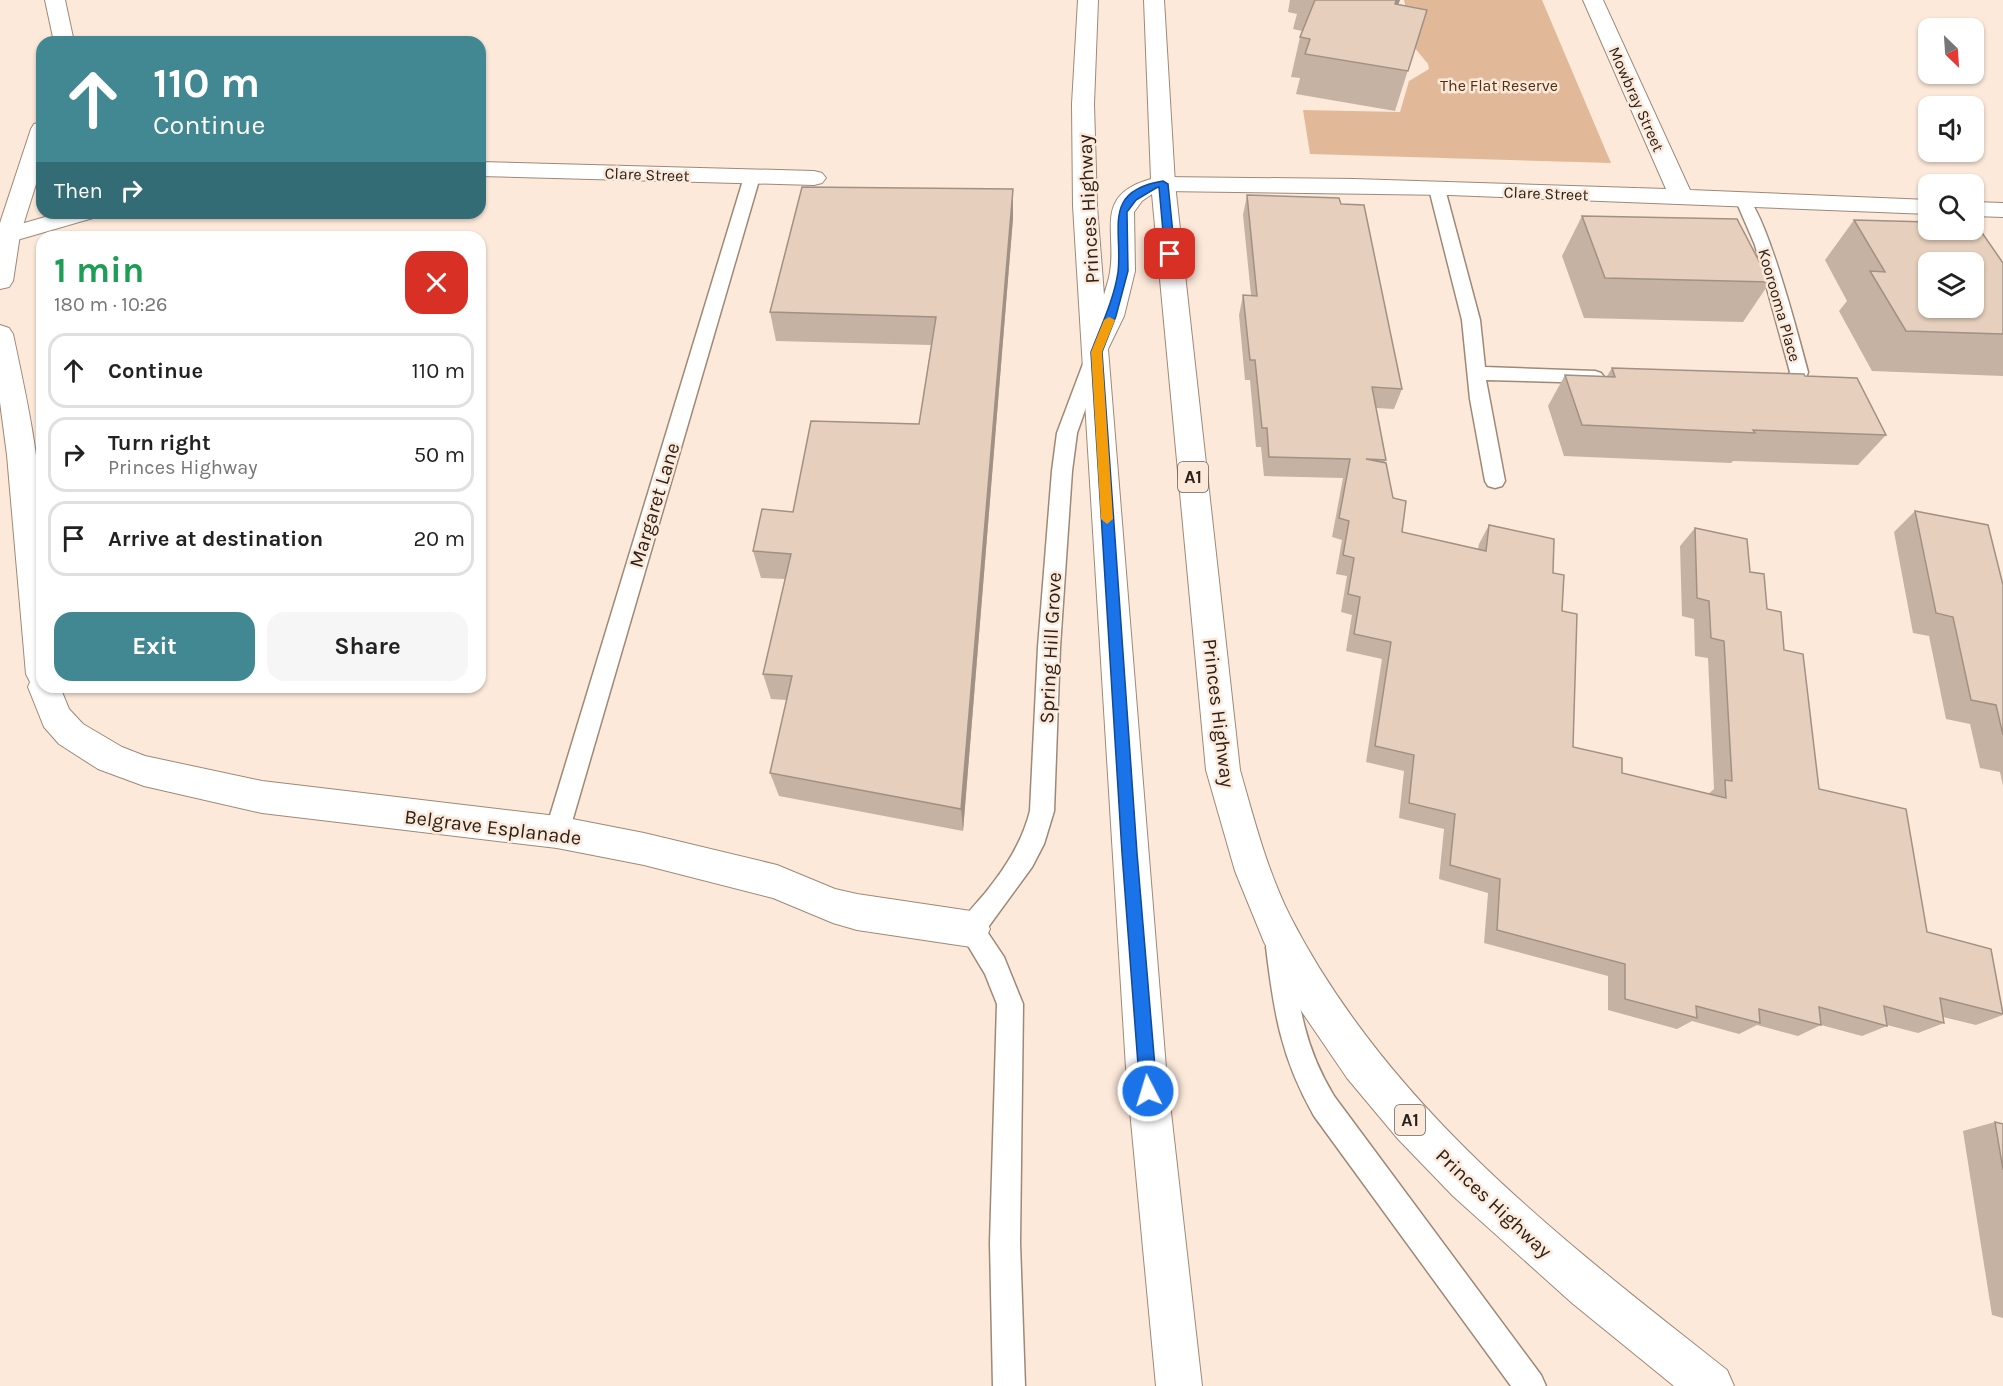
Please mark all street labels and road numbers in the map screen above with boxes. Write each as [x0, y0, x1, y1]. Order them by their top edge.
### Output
street label: Mowbray Street [1605, 44, 1668, 155]
street label: Princes Highway [1073, 134, 1104, 284]
street label: Clare Street [604, 164, 690, 185]
street label: Clare Street [1503, 183, 1589, 204]
street label: Koorooma Place [1754, 246, 1805, 364]
street label: Margaret Lane [625, 440, 684, 570]
road number: A1 [1178, 462, 1208, 492]
street label: Spring Hill Grove [1035, 572, 1066, 724]
street label: Princes Highway [1198, 637, 1239, 789]
street label: Belgrave Esplanade [403, 805, 583, 850]
road number: A1 [1395, 1105, 1425, 1135]
street label: Princes Highway [1431, 1144, 1556, 1263]

